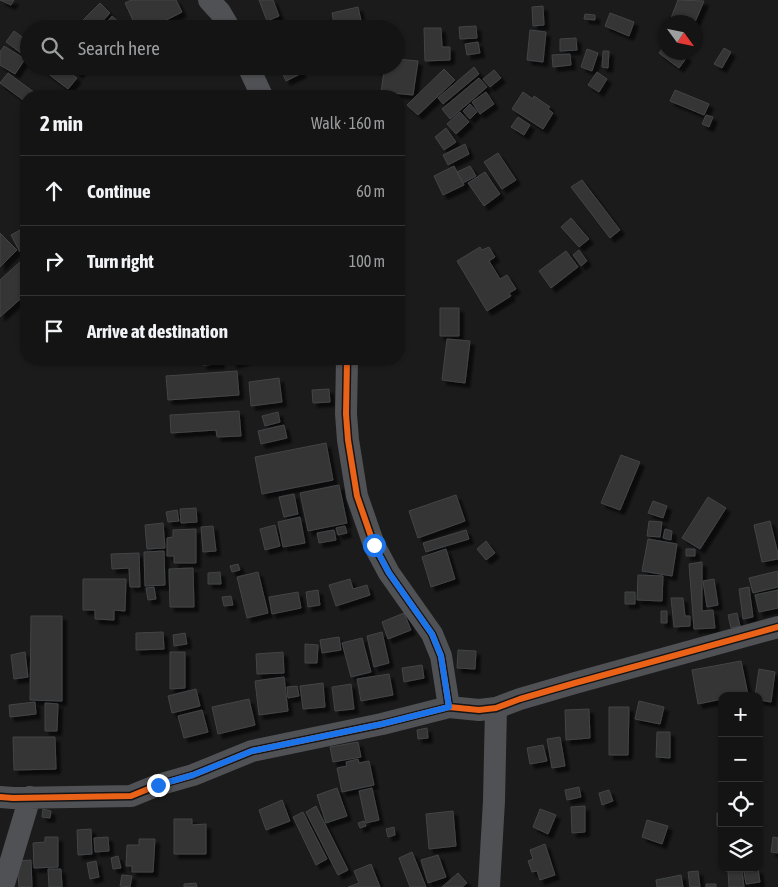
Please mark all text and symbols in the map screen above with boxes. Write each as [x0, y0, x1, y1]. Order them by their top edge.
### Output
north arrow [658, 15, 703, 60]
search box [20, 20, 405, 75]
icon: search [38, 34, 66, 62]
text: Search here [78, 37, 160, 59]
text: 2 min [40, 111, 83, 135]
text: Walk · 160 m [311, 114, 385, 132]
icon: ahead [40, 177, 68, 205]
text: Continue [87, 180, 151, 202]
text: 60 m [356, 182, 385, 200]
icon: right [40, 247, 68, 275]
text: Turn right [87, 250, 154, 272]
text: 100 m [349, 252, 385, 270]
icon: arrive [40, 317, 68, 345]
text: Arrive at destination [87, 320, 228, 342]
route start [363, 534, 386, 557]
map controls [718, 692, 763, 872]
button: + [718, 692, 763, 737]
button: − [718, 737, 763, 782]
route end [147, 774, 170, 797]
button: locate [718, 782, 763, 827]
button: layers [718, 827, 763, 872]

